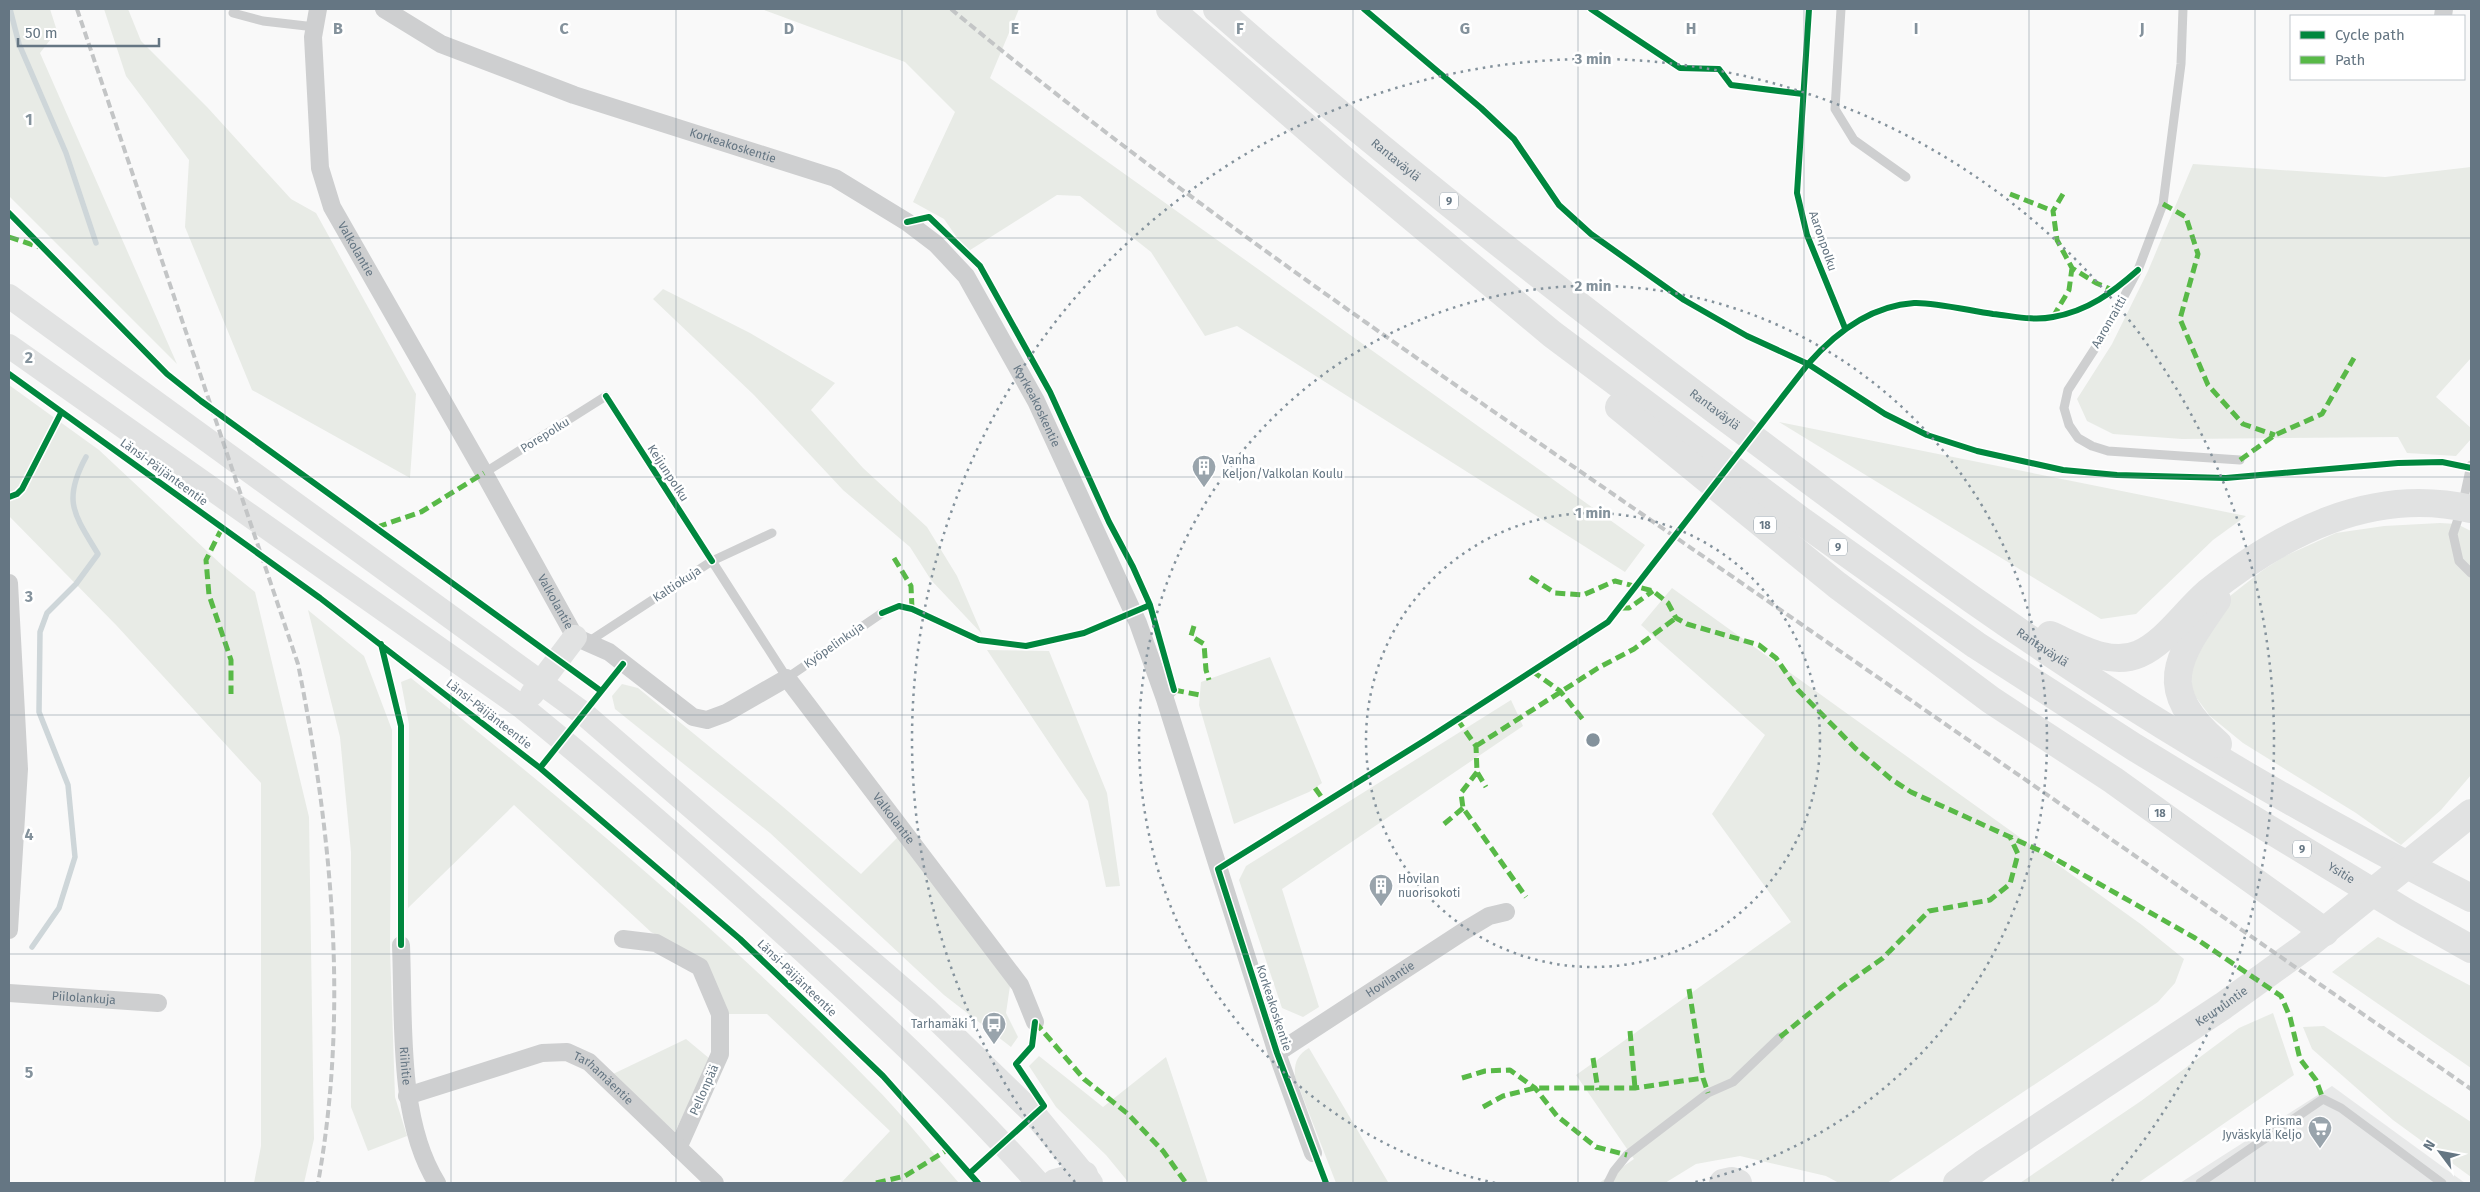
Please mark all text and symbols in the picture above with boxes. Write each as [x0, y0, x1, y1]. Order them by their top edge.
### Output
scale bar [18, 15, 159, 47]
legend [2290, 15, 2465, 80]
text: B [333, 19, 343, 38]
text: C [559, 19, 569, 38]
text: D [784, 19, 794, 38]
text: E [1011, 19, 1019, 38]
text: F [1236, 19, 1244, 38]
text: G [1460, 19, 1470, 38]
text: H [1686, 19, 1696, 38]
text: I [1914, 19, 1918, 38]
text: J [2138, 19, 2145, 38]
text: 50 m [25, 24, 58, 42]
text: Cycle path [2335, 26, 2405, 44]
text: 3 min [1574, 50, 1611, 68]
text: Path [2335, 51, 2365, 69]
text: 1 [25, 110, 33, 129]
street label: Korkeakoskentie [688, 125, 778, 166]
street label: Rantaväylä [1368, 136, 1423, 184]
road number: 9 [1440, 192, 1458, 210]
street label: Aaronpolku [1806, 209, 1840, 273]
street label: Valkolantie [335, 219, 377, 279]
text: 2 min [1575, 277, 1611, 295]
street label: Aaronraitti [2088, 293, 2130, 351]
text: 2 [25, 348, 33, 367]
street label: Korkeakoskentie [1010, 363, 1063, 449]
street label: Rantaväylä [1687, 386, 1743, 433]
street label: Porepolku [518, 414, 572, 456]
street label: Länsi-Päijänteentie [117, 436, 211, 508]
street label: Keijunpolku [644, 442, 692, 504]
place label: Vanha Keljon/Valkolan Koulu [1222, 453, 1343, 481]
building icon: Vanha Keljon/Valkolan Koulu [1191, 454, 1217, 488]
text: 1 min [1575, 504, 1611, 522]
road number: 18 [1754, 516, 1776, 534]
road number: 9 [1829, 538, 1847, 556]
street label: Kaltiokuja [650, 563, 704, 605]
street label: Valkolantie [535, 572, 576, 632]
text: 3 [24, 587, 33, 606]
street label: Kyöpelinkuja [801, 619, 867, 671]
street label: Rantaväylä [2014, 625, 2071, 670]
street label: Länsi-Päijänteentie [443, 676, 535, 752]
centre of rings [1584, 731, 1602, 749]
street label: Valkolantie [870, 790, 918, 847]
road number: 18 [2149, 804, 2171, 821]
text: 4 [24, 825, 34, 844]
road number: 9 [2293, 841, 2311, 858]
street label: Ysitie [2325, 859, 2357, 887]
place label: Hovilan nuorisokoti [1398, 872, 1460, 900]
building icon: Hovilan nuorisokoti [1368, 873, 1394, 907]
street label: Länsi-Päijänteentie [754, 937, 840, 1019]
street label: Hovilantie [1363, 958, 1417, 1000]
street label: Korkeakoskentie [1253, 963, 1295, 1053]
street label: Keuruuntie [2193, 984, 2250, 1029]
street label: Piilolankuja [51, 989, 116, 1007]
bus stop icon: Tarhamäki 1 [981, 1011, 1007, 1045]
place label: Tarhamäki 1 [911, 1017, 976, 1031]
street label: Riihitie [397, 1046, 414, 1086]
street label: Tarhamäentie [571, 1049, 636, 1108]
street label: Pellonpää [687, 1062, 721, 1118]
text: 5 [25, 1063, 34, 1082]
place label: Prisma Jyväskylä Keljo [2222, 1114, 2302, 1142]
supermarket icon: Prisma Jyväskylä Keljo [2307, 1115, 2333, 1149]
north arrow [2415, 1127, 2465, 1177]
text: N [2420, 1137, 2439, 1154]

